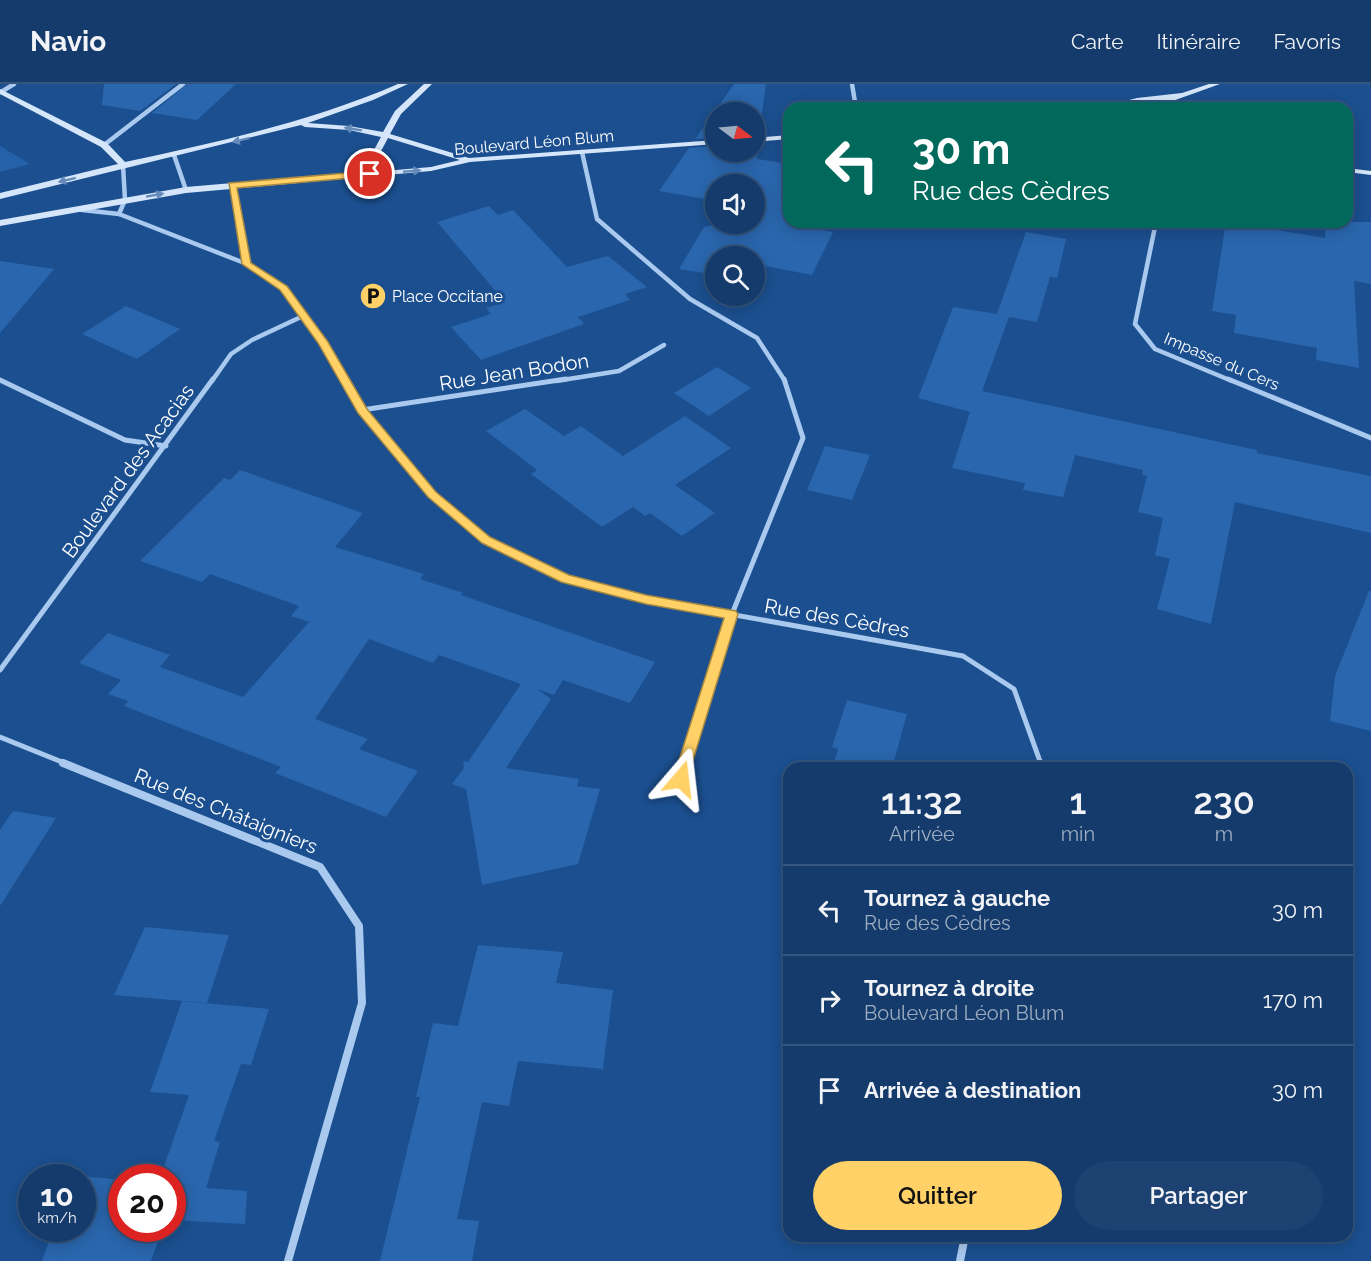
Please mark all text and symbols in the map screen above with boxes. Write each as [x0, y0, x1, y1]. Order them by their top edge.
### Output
text: Navio [30, 25, 106, 58]
text: Carte [1071, 29, 1123, 54]
text: Itinéraire [1156, 29, 1240, 54]
text: Favoris [1273, 29, 1341, 54]
north arrow [705, 102, 765, 162]
map controls [705, 102, 765, 306]
one-way arrow [344, 124, 363, 133]
text: 30 m [912, 125, 1010, 174]
street label: Boulevard Léon Blum [453, 126, 615, 159]
icon: left [813, 126, 891, 204]
one-way arrow [232, 135, 250, 145]
pin [344, 148, 395, 199]
icon: arrive [353, 157, 386, 190]
one-way arrow [402, 166, 421, 175]
button: sound [705, 174, 765, 234]
one-way arrow [57, 175, 76, 185]
text: Rue des Cèdres [912, 175, 1110, 206]
one-way arrow [146, 190, 165, 199]
button: search [705, 246, 765, 306]
parking icon: Place Occitane [358, 281, 388, 311]
place label: Place Occitane [392, 287, 503, 306]
street label: Impasse du Cers [1161, 329, 1283, 394]
street label: Rue Jean Bodon [437, 348, 591, 396]
street label: Boulevard des Acacias [57, 379, 199, 563]
street label: Rue des Cèdres [763, 593, 911, 643]
position arrow [649, 747, 713, 811]
street label: Rue des Châtaigniers [131, 763, 321, 859]
text: 11:32 [881, 780, 963, 822]
text: 1 [1069, 780, 1086, 822]
text: 230 [1193, 780, 1255, 822]
text: Arrivée [889, 822, 955, 846]
text: min [1061, 822, 1095, 846]
text: m [1215, 822, 1233, 846]
text: Tournez à gauche [864, 885, 1050, 911]
icon: left [813, 894, 846, 927]
text: 30 m [1272, 897, 1323, 923]
text: Rue des Cèdres [864, 911, 1011, 935]
text: Tournez à droite [864, 975, 1034, 1001]
icon: right [813, 984, 846, 1017]
text: 170 m [1263, 987, 1323, 1013]
text: Boulevard Léon Blum [864, 1001, 1064, 1025]
icon: arrive [813, 1074, 846, 1107]
text: Arrivée à destination [864, 1077, 1081, 1103]
text: 30 m [1272, 1077, 1323, 1103]
button: Quitter [813, 1161, 1062, 1230]
button: Partager [1074, 1161, 1323, 1230]
speed limit sign: 20 [108, 1164, 186, 1242]
text: 10 [40, 1178, 74, 1213]
text: km/h [37, 1209, 77, 1227]

